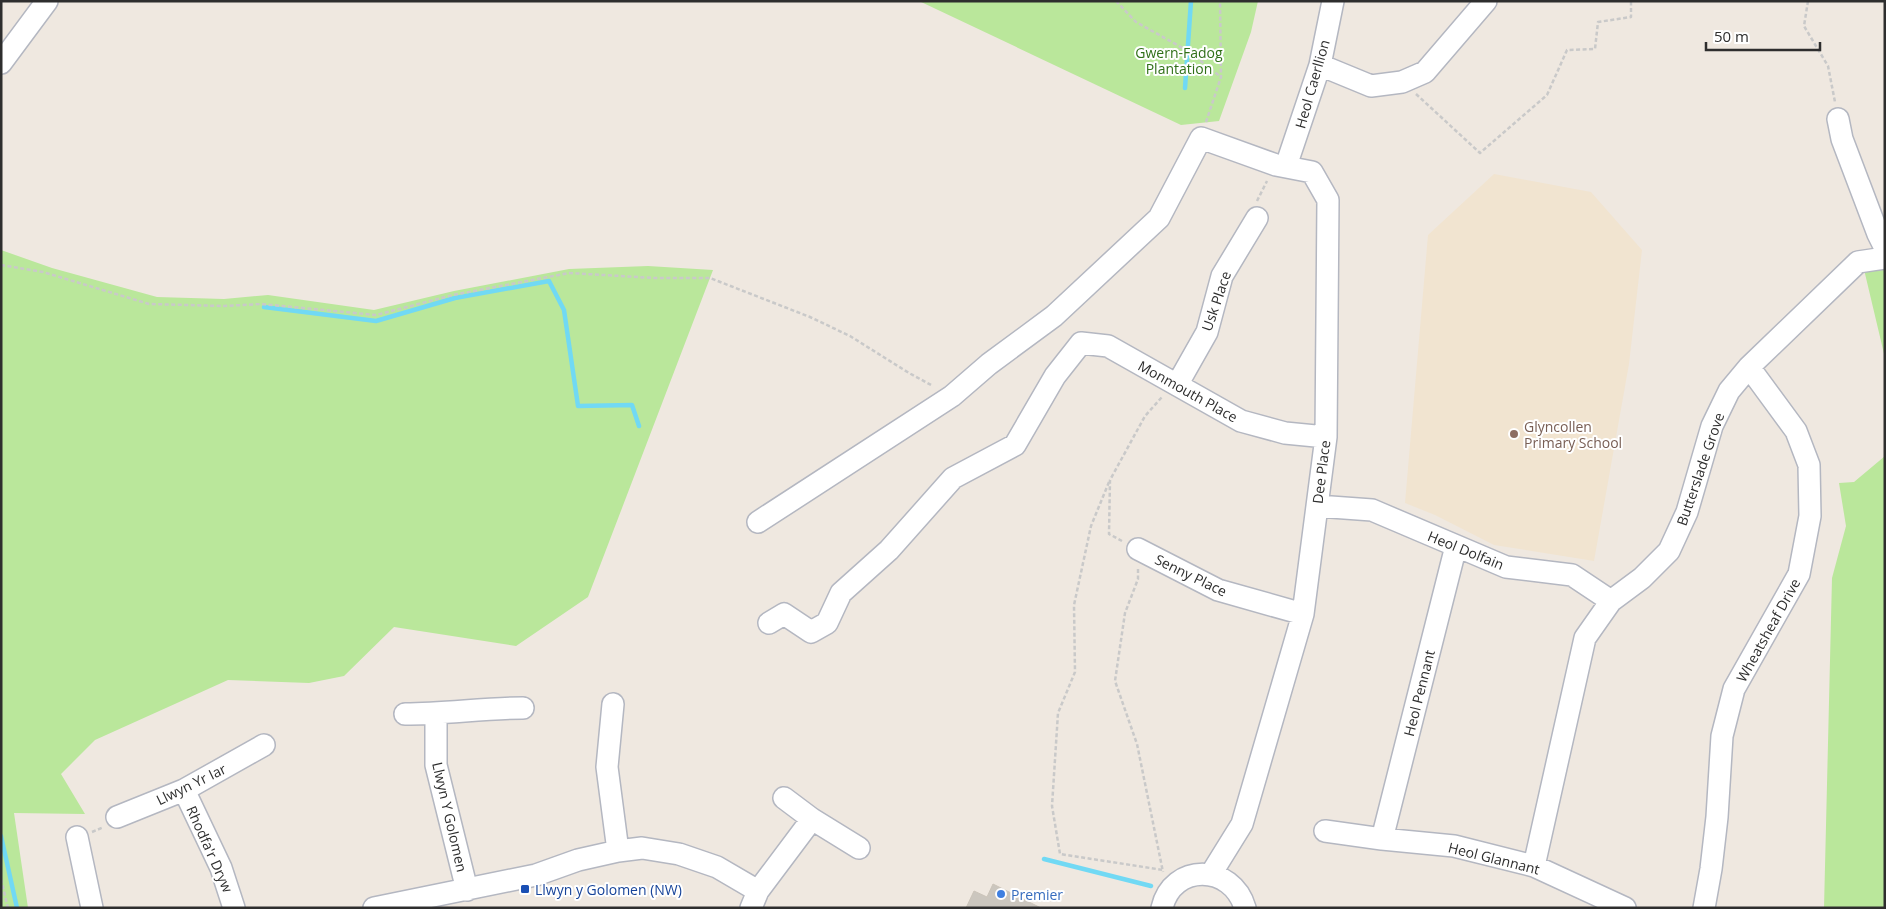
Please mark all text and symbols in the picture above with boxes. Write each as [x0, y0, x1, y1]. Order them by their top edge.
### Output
scale bar [1706, 20, 1820, 52]
text: 50 m [1714, 26, 1749, 46]
street label: Heol Caerllion [1290, 37, 1334, 131]
park label: Gwern-Fadog Plantation [1135, 43, 1223, 78]
street label: Usk Place [1197, 268, 1235, 333]
street label: Monmouth Place [1135, 356, 1241, 426]
street label: Butterslade Grove [1672, 410, 1728, 528]
place label: Glyncollen Primary School [1524, 417, 1622, 452]
marker: Glyncollen Primary School [1508, 428, 1520, 440]
street label: Dee Place [1308, 439, 1334, 505]
street label: Heol Dolfain [1425, 526, 1507, 574]
street label: Senny Place [1152, 549, 1230, 601]
street label: Wheatsheaf Drive [1732, 575, 1804, 685]
street label: Heol Pennant [1399, 648, 1439, 738]
street label: Llwyn Yr Iar [153, 759, 229, 809]
street label: Llwyn Y Golomen [428, 760, 472, 874]
street label: Rhodfa'r Dryw [182, 803, 238, 895]
street label: Heol Glannant [1446, 837, 1542, 879]
place label: Llwyn y Golomen (NW) [535, 880, 682, 899]
marker: Llwyn y Golomen (NW) [519, 883, 531, 895]
place label: Premier [1011, 885, 1063, 904]
marker: Premier [995, 888, 1007, 900]

